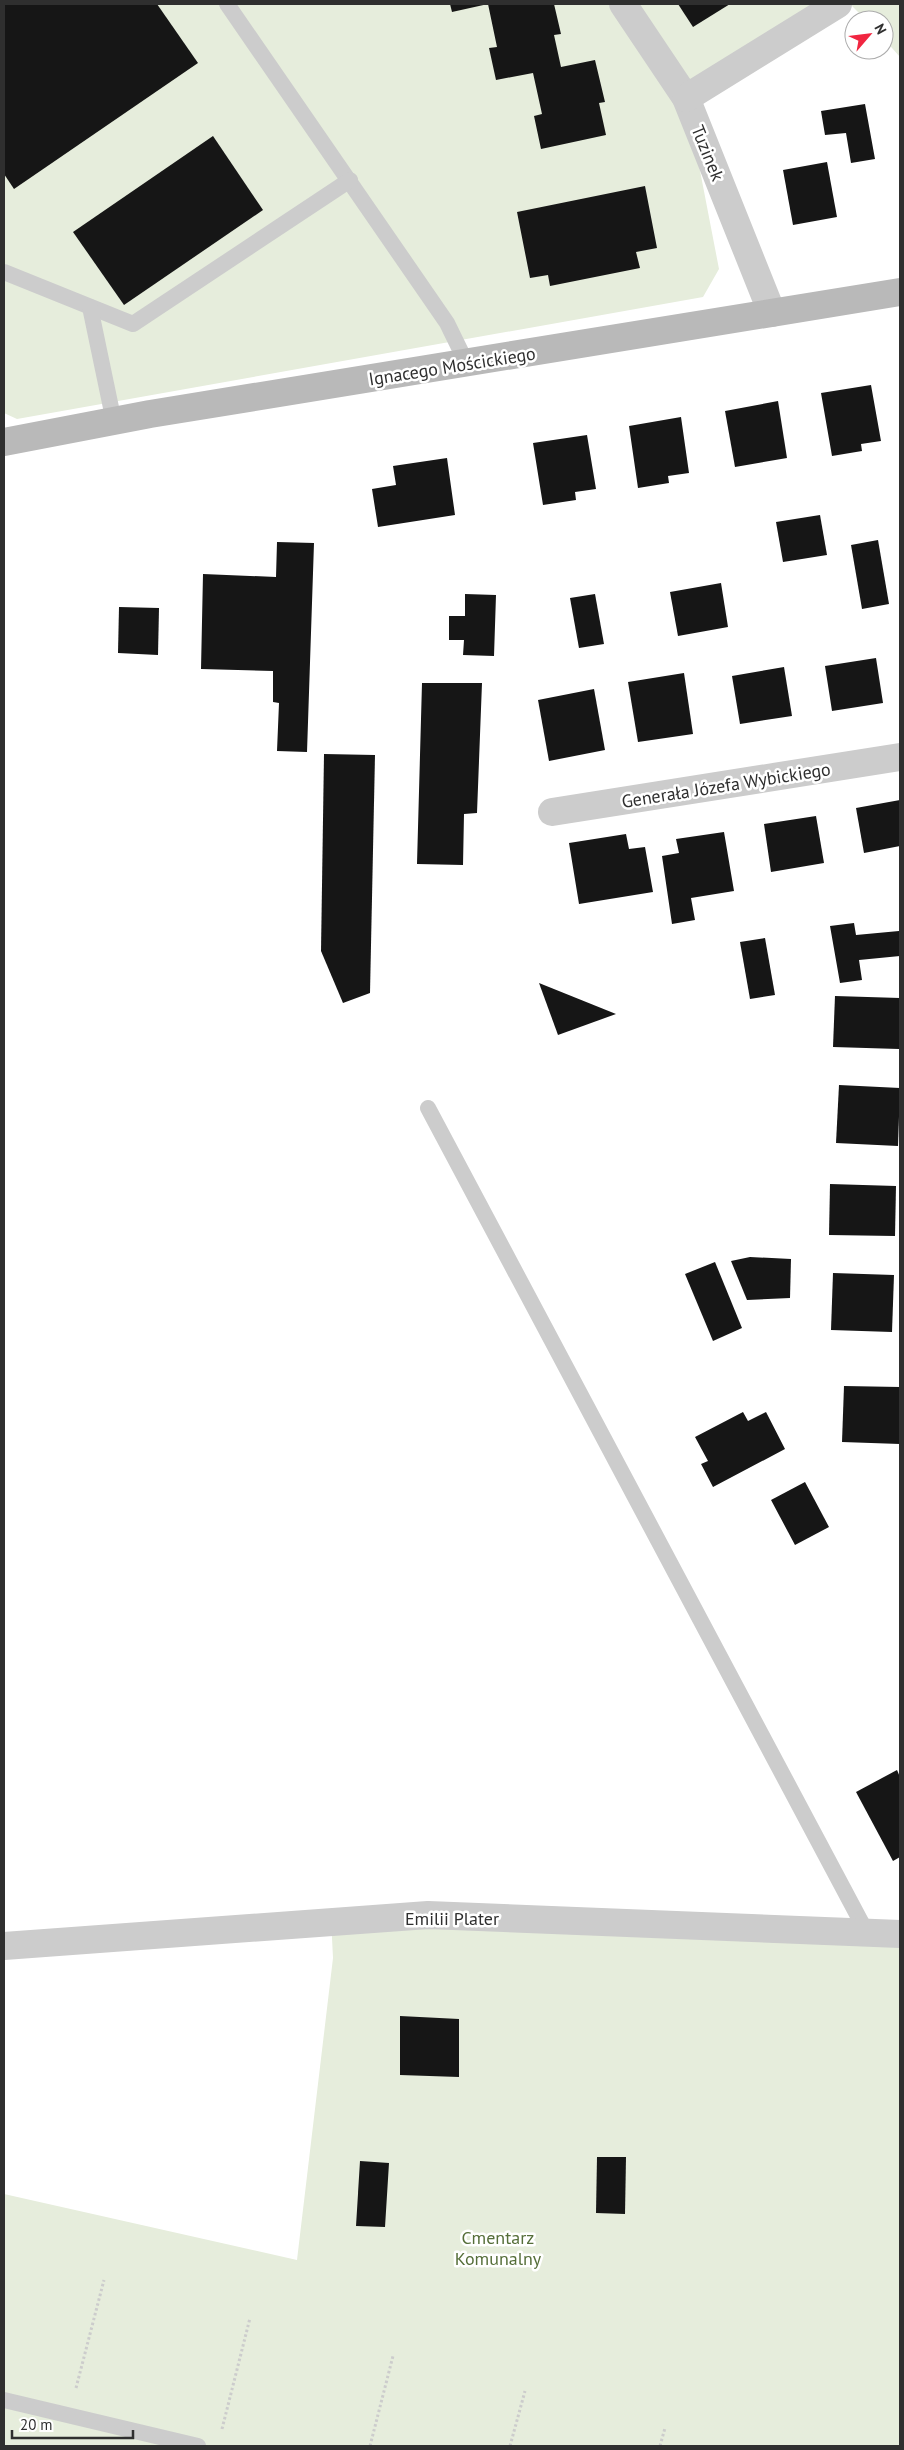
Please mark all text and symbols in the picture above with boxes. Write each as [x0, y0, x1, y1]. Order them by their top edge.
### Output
north arrow [844, 10, 894, 60]
text: N [870, 21, 891, 37]
street label: Tuzinek [686, 122, 730, 185]
street label: Ignacego Mościckiego [367, 341, 537, 391]
street label: Generała Józefa Wybickiego [620, 757, 832, 813]
street label: Emilii Plater [405, 1907, 499, 1930]
park label: Cmentarz Komunalny [455, 2226, 542, 2270]
scale bar [12, 2408, 134, 2440]
text: 20 m [20, 2415, 53, 2434]

